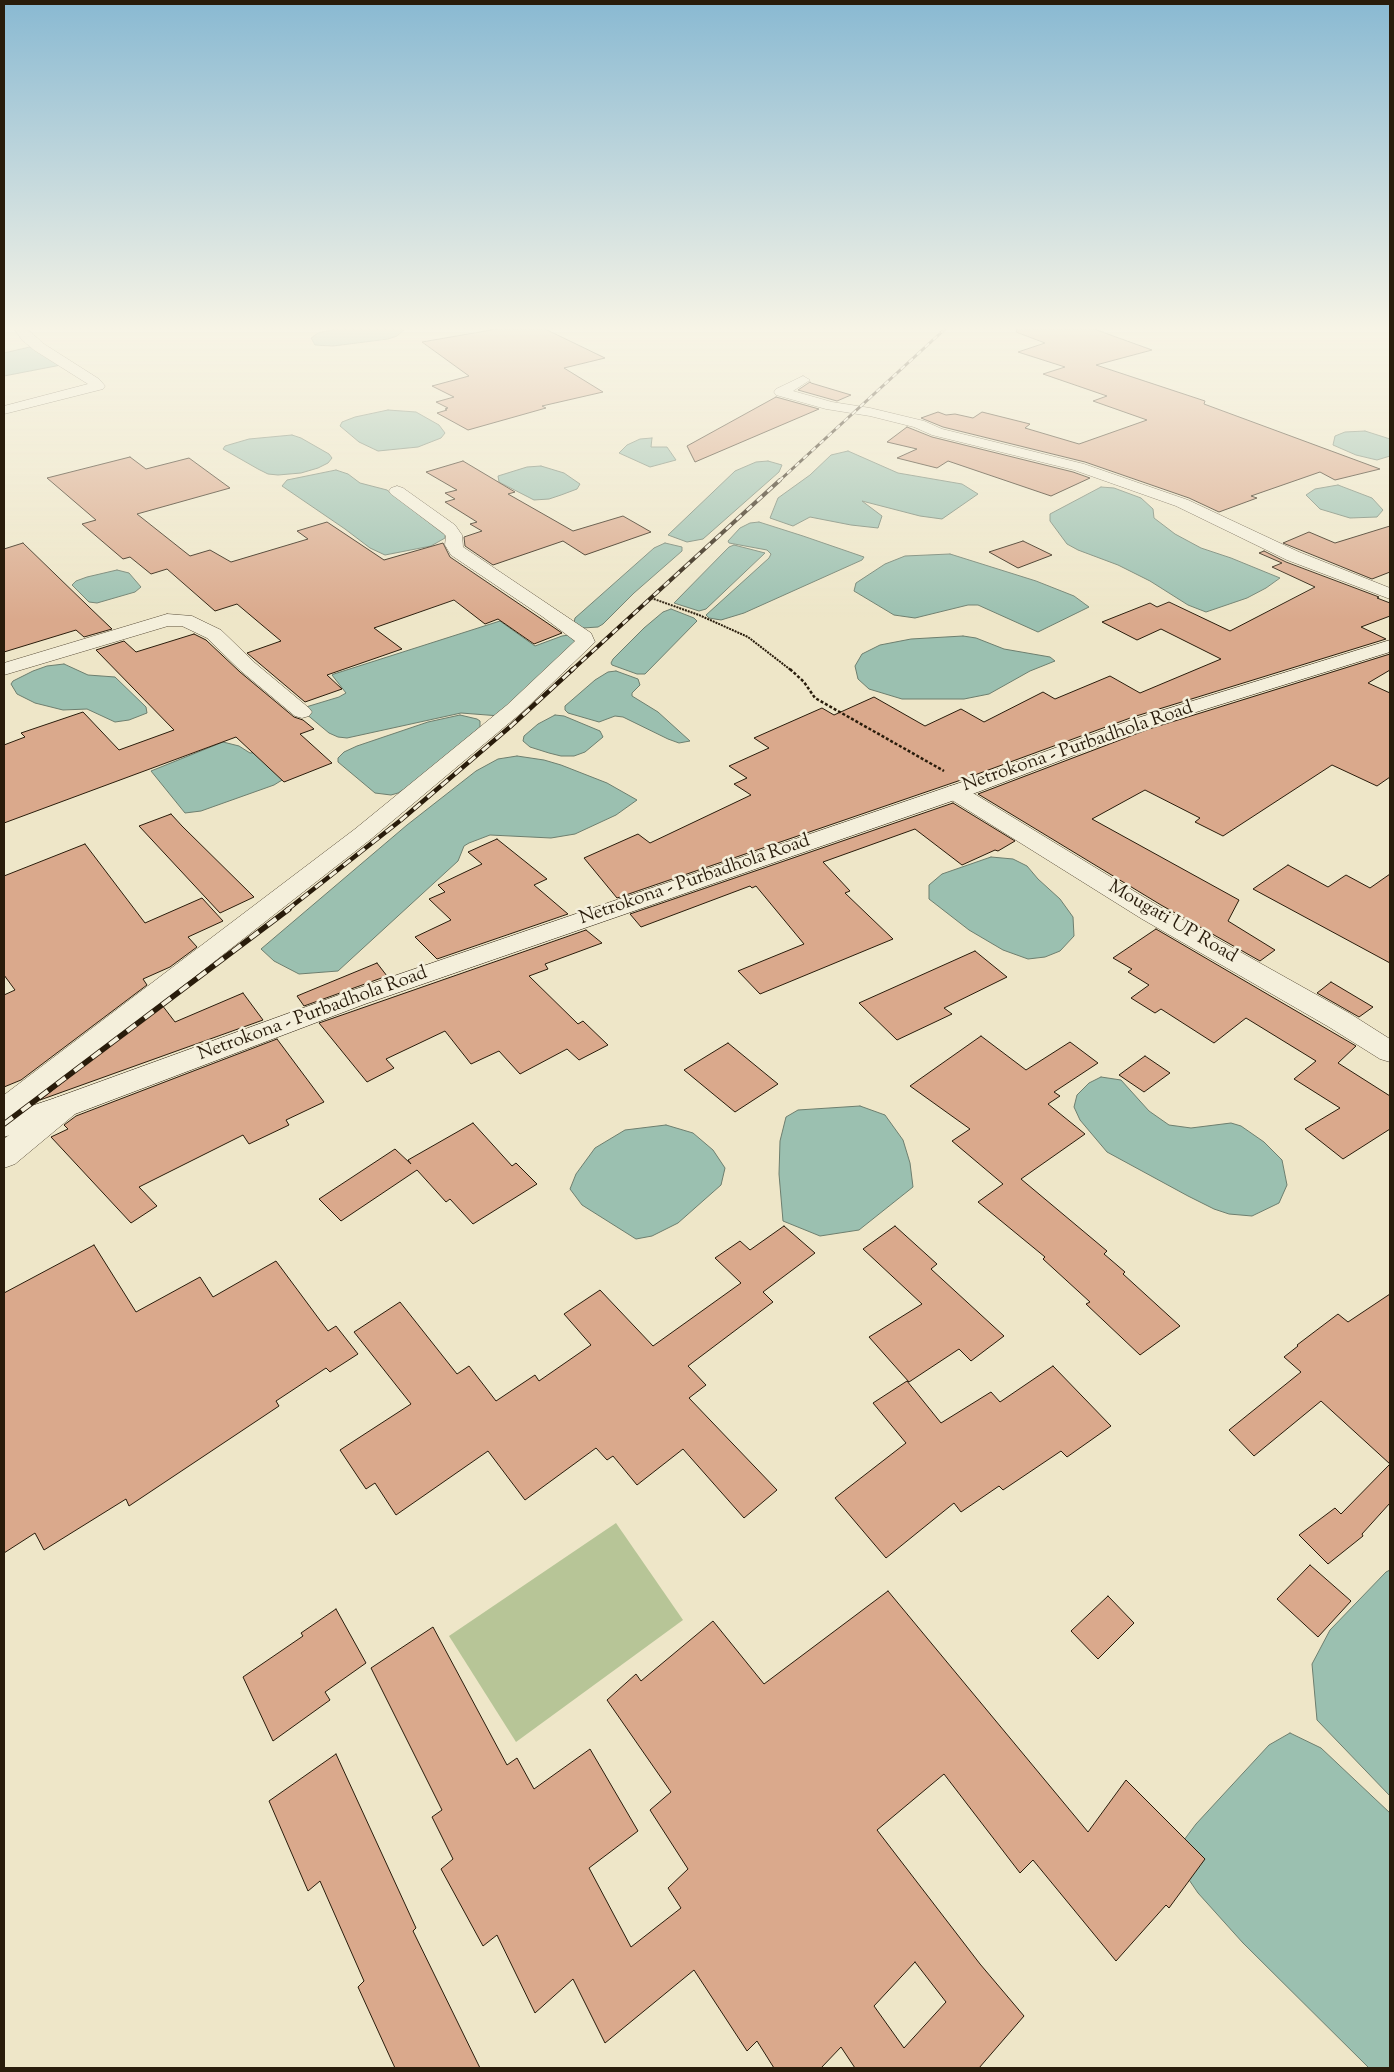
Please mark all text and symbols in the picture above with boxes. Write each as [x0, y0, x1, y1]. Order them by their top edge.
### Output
street label: Netrokona - Purbadhola Road [960, 698, 1196, 798]
street label: Netrokona - Purbadhola Road [577, 831, 813, 931]
street label: Mougati UP Road [1103, 877, 1241, 969]
street label: Netrokona - Purbadhola Road [195, 963, 431, 1067]

